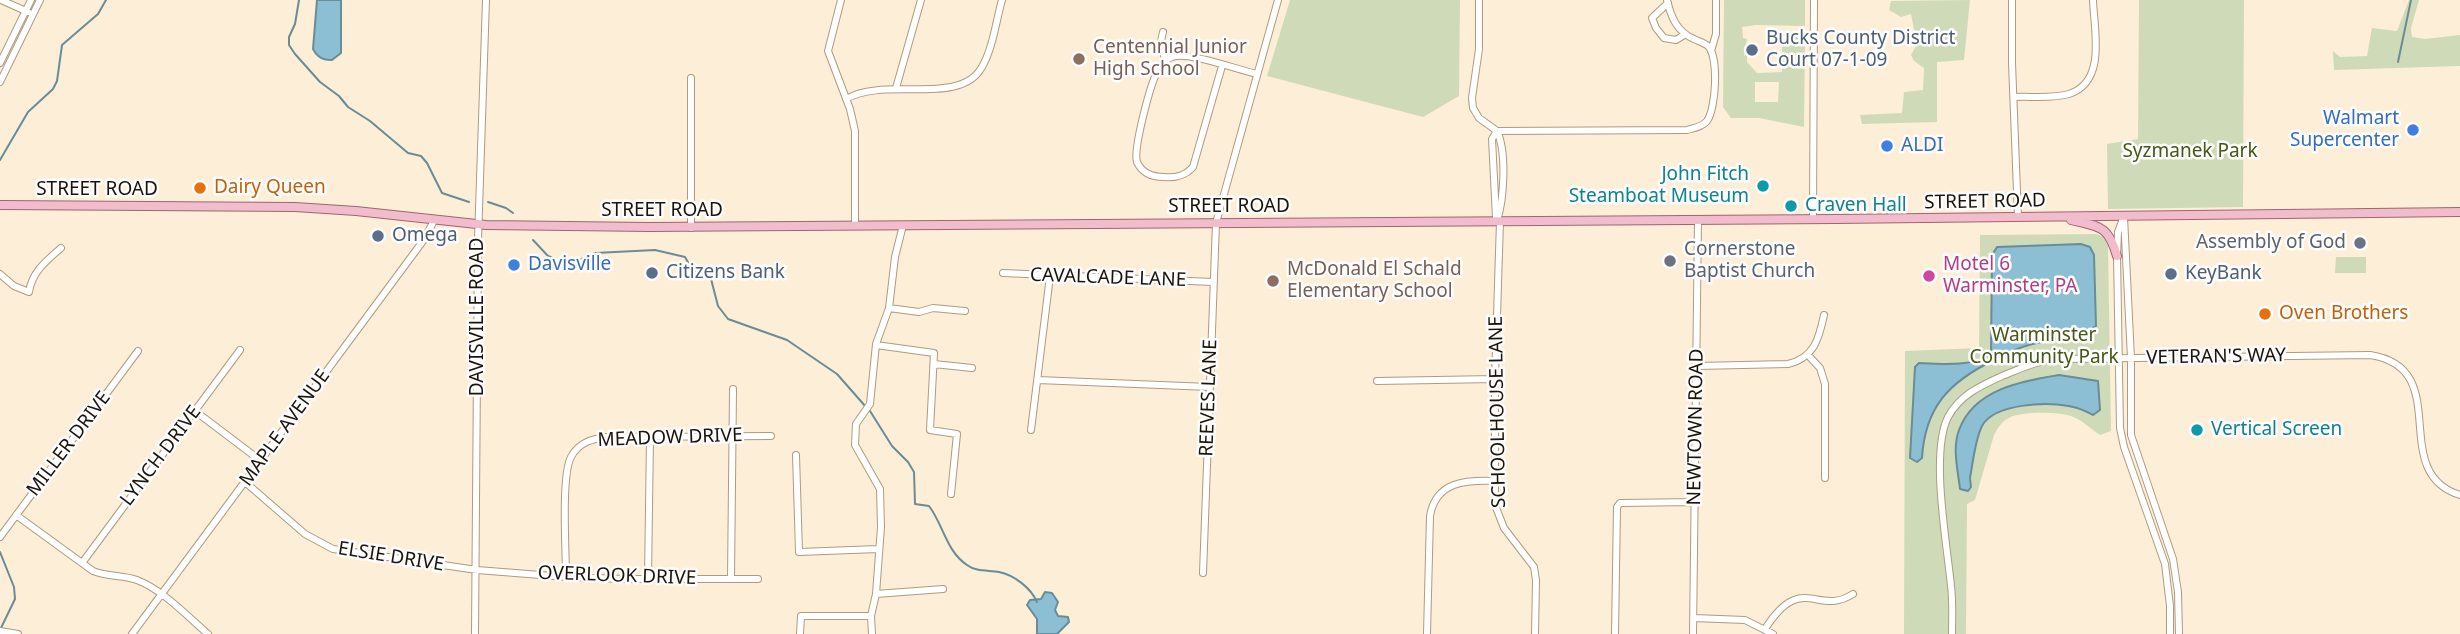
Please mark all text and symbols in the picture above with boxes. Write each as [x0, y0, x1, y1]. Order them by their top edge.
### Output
place label: Bucks County District Court 07-1-09 [1766, 28, 1955, 72]
place label: Centennial Junior High School [1093, 37, 1247, 81]
marker: Bucks County District Court 07-1-09 [1744, 42, 1760, 58]
marker: Centennial Junior High School [1071, 51, 1087, 67]
place label: Walmart Supercenter [2290, 108, 2399, 152]
marker: Walmart Supercenter [2405, 122, 2421, 138]
place label: ALDI [1901, 135, 1943, 157]
marker: ALDI [1879, 138, 1895, 154]
park label: Syzmanek Park [2122, 141, 2258, 163]
place label: John Fitch Steamboat Museum [1569, 164, 1749, 208]
place label: Dairy Queen [214, 177, 326, 199]
marker: John Fitch Steamboat Museum [1755, 178, 1771, 194]
street label: STREET ROAD [36, 179, 158, 201]
marker: Dairy Queen [192, 180, 208, 196]
street label: STREET ROAD [1924, 190, 2046, 214]
place label: Craven Hall [1805, 195, 1907, 217]
street label: STREET ROAD [1168, 196, 1290, 218]
marker: Craven Hall [1783, 198, 1799, 214]
street label: STREET ROAD [601, 200, 723, 222]
place label: Omega [392, 225, 458, 247]
marker: Omega [370, 228, 386, 244]
place label: Assembly of God [2196, 232, 2346, 254]
marker: Assembly of God [2352, 235, 2368, 251]
street label: DAVISVILLE ROAD [467, 238, 489, 396]
place label: Cornerstone Baptist Church [1684, 239, 1815, 283]
marker: Cornerstone Baptist Church [1662, 253, 1678, 269]
place label: Davisville [528, 254, 611, 276]
place label: Motel 6 Warminster, PA [1943, 254, 2077, 298]
marker: Davisville [506, 257, 522, 273]
place label: McDonald El Schald Elementary School [1287, 259, 1462, 303]
place label: Citizens Bank [666, 262, 785, 284]
place label: KeyBank [2185, 263, 2262, 285]
street label: CAVALCADE LANE [1029, 264, 1187, 292]
marker: Citizens Bank [644, 265, 660, 281]
marker: KeyBank [2163, 266, 2179, 282]
marker: Motel 6 Warminster, PA [1921, 268, 1937, 284]
marker: McDonald El Schald Elementary School [1265, 273, 1281, 289]
place label: Oven Brothers [2279, 303, 2408, 325]
marker: Oven Brothers [2257, 306, 2273, 322]
street label: SCHOOLHOUSE LANE [1485, 316, 1511, 508]
park label: Warminster Community Park [1969, 325, 2119, 369]
street label: REEVES LANE [1196, 339, 1222, 457]
street label: VETERAN'S WAY [2146, 344, 2286, 370]
street label: NEWTOWN ROAD [1683, 348, 1709, 506]
street label: MAPLE AVENUE [235, 365, 335, 491]
street label: MILLER DRIVE [22, 387, 116, 501]
street label: LYNCH DRIVE [116, 401, 206, 511]
place label: Vertical Screen [2211, 419, 2342, 441]
marker: Vertical Screen [2189, 422, 2205, 438]
street label: MEADOW DRIVE [597, 424, 743, 452]
street label: ELSIE DRIVE [336, 537, 446, 577]
street label: OVERLOOK DRIVE [537, 562, 697, 590]

